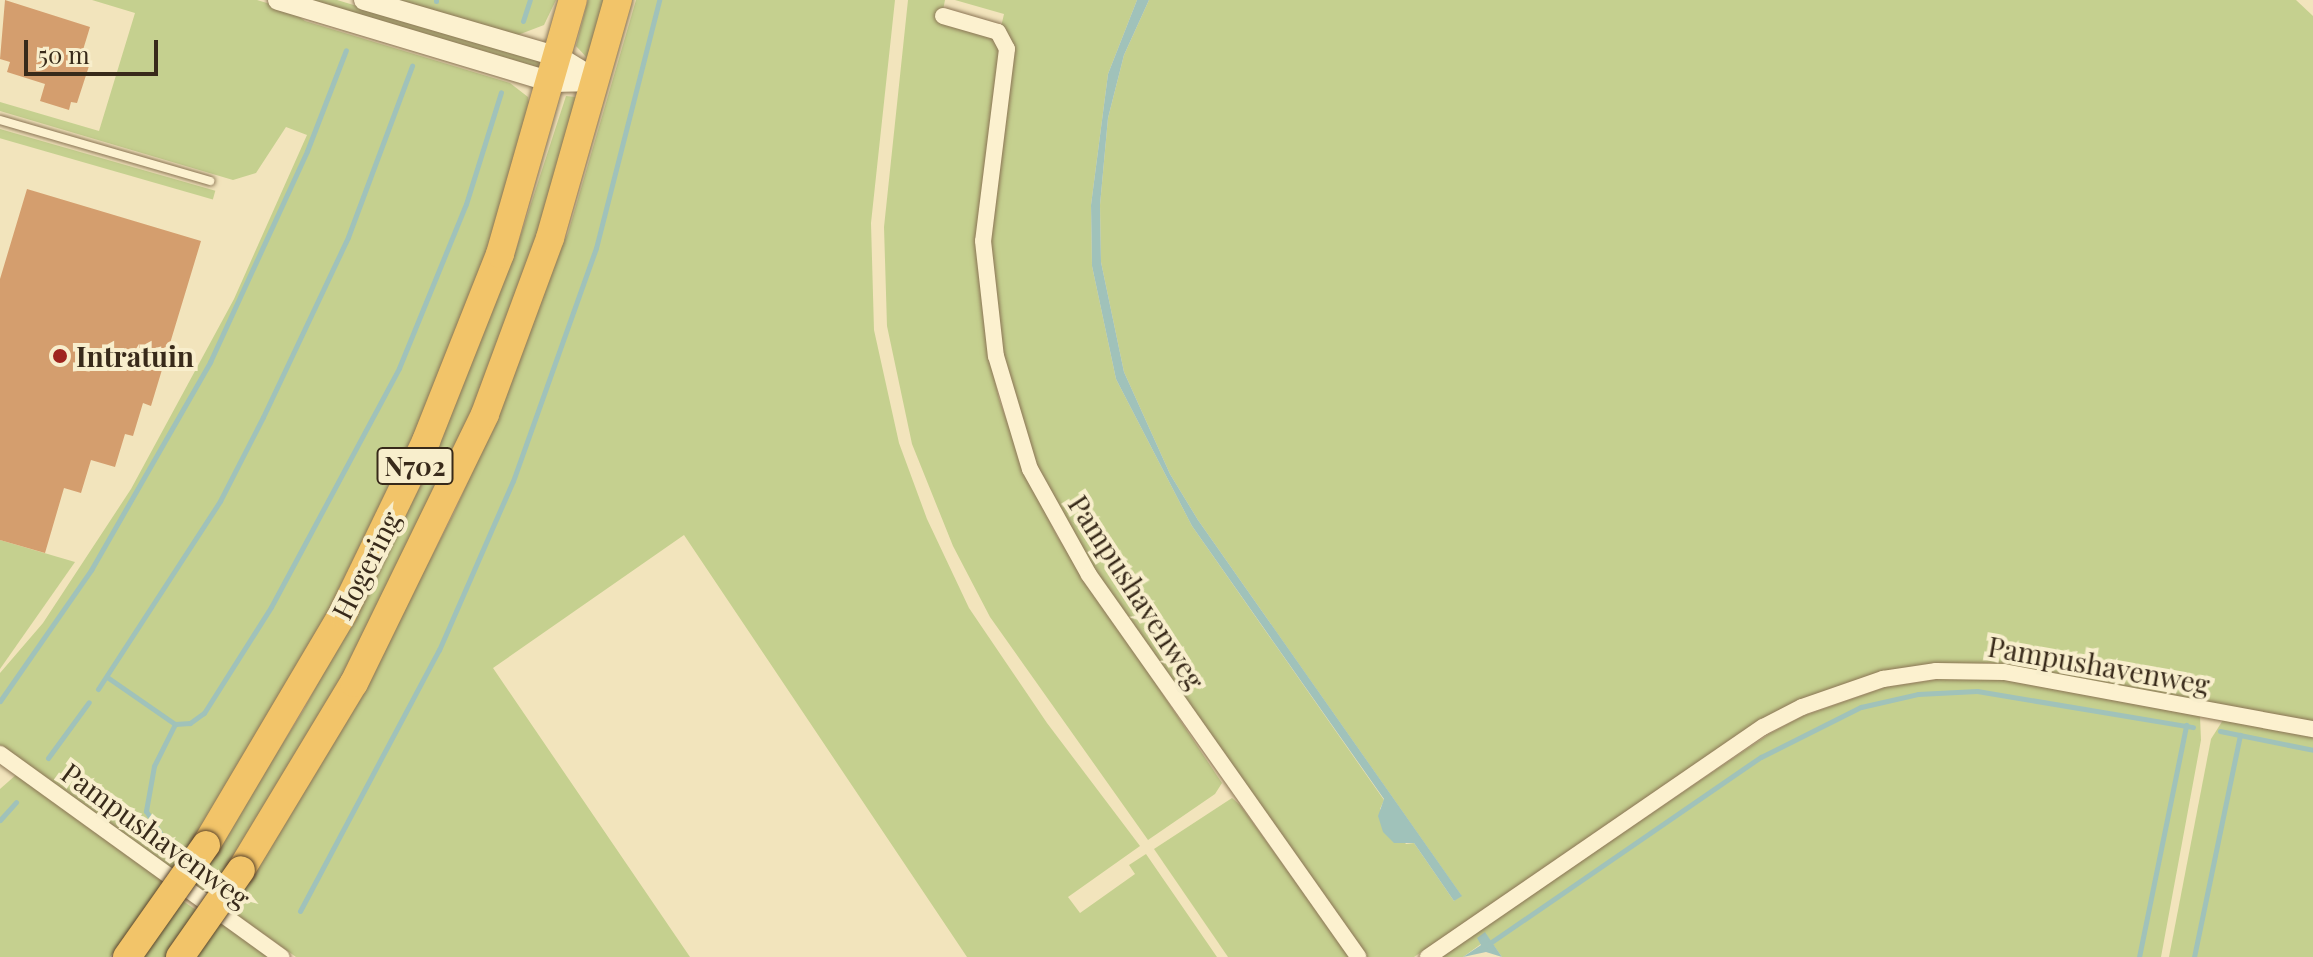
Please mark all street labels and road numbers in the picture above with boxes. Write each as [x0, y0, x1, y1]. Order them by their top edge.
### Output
road number: N702 [375, 444, 455, 488]
street label: Pampushavenweg [1062, 489, 1212, 695]
street label: Hogering [325, 505, 407, 625]
street label: Pampushavenweg [1985, 629, 2213, 701]
street label: Pampushavenweg [55, 755, 257, 915]

